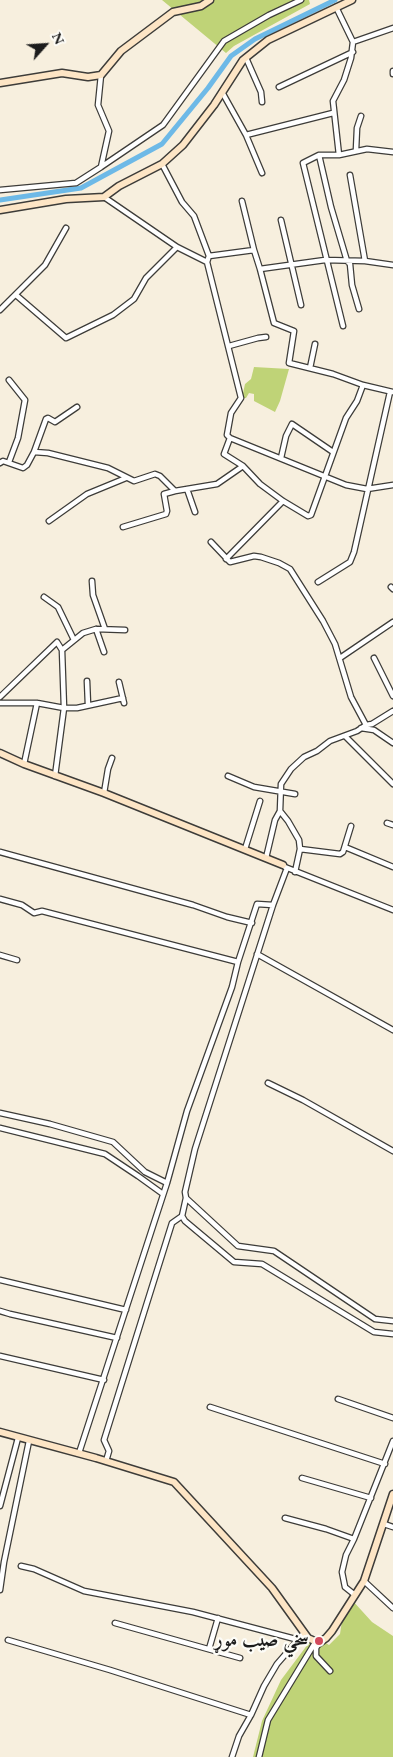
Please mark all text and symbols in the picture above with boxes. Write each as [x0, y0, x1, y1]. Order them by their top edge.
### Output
north arrow [20, 20, 70, 70]
text: N [48, 29, 69, 47]
place label: سخي صیب موړ [215, 1629, 309, 1653]
marker: سخي صیب موړ [313, 1635, 325, 1647]

